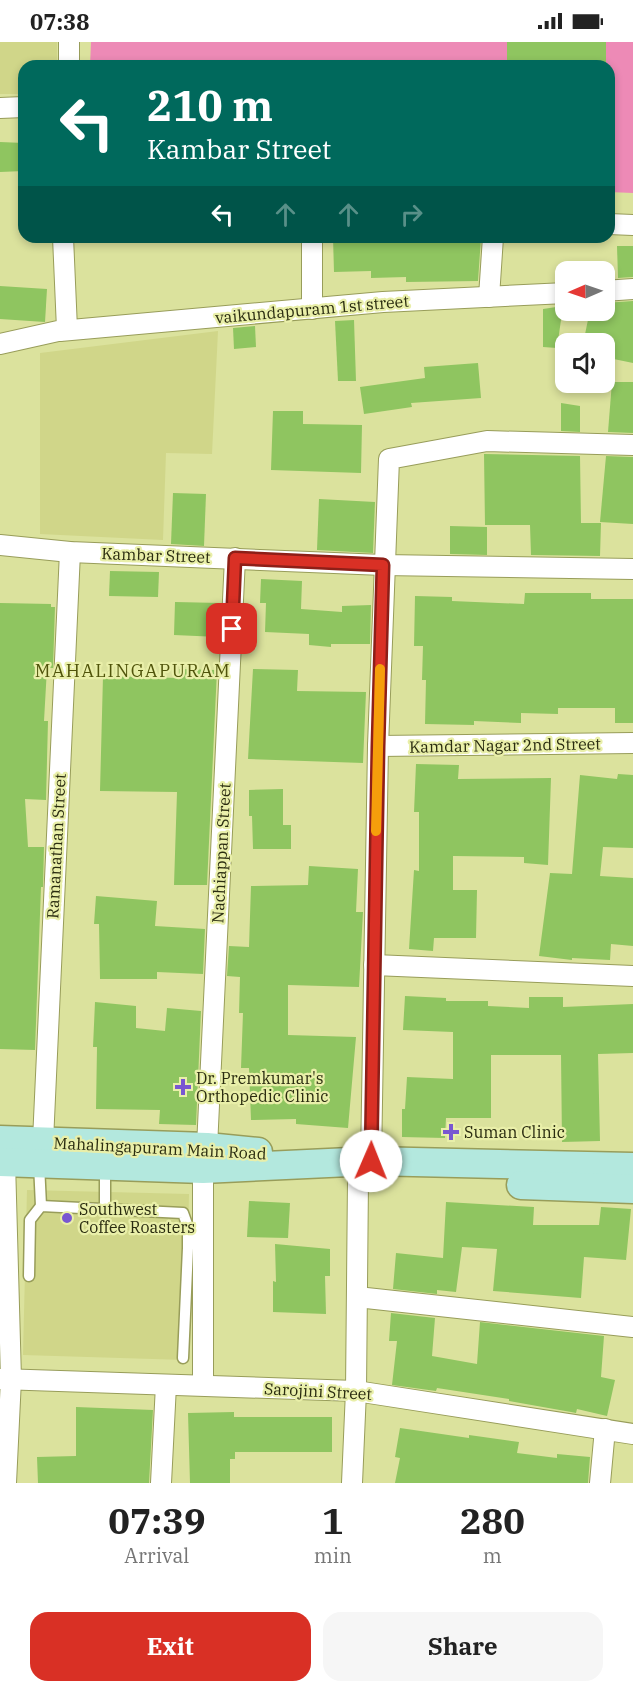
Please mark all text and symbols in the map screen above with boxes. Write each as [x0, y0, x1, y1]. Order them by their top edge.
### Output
text: 07:38 [30, 7, 89, 36]
text: 210 m [147, 78, 273, 133]
icon: left [48, 84, 126, 162]
text: Kambar Street [147, 131, 331, 166]
icon: left [206, 198, 239, 231]
icon: ahead [269, 198, 302, 231]
icon: ahead [332, 198, 365, 231]
icon: right [395, 198, 428, 231]
north arrow [555, 261, 615, 321]
map controls [555, 261, 615, 393]
street label: vaikundapuram 1st street [214, 291, 410, 327]
button: sound [555, 333, 615, 393]
street label: Kambar Street [101, 543, 211, 567]
pin [206, 603, 257, 654]
icon: arrive [215, 612, 248, 645]
district label: MAHALINGAPURAM [35, 659, 231, 682]
street label: Kamdar Nagar 2nd Street [409, 733, 601, 757]
street label: Ramanathan Street [42, 772, 70, 919]
street label: Nachiappan Street [207, 782, 235, 924]
place label: Dr. Premkumar's Orthopedic Clinic [196, 1068, 329, 1106]
marker: Dr. Premkumar's Orthopedic Clinic [174, 1078, 192, 1096]
place label: Suman Clinic [464, 1122, 565, 1142]
marker: Suman Clinic [442, 1123, 460, 1141]
position arrow [339, 1129, 403, 1193]
street label: Mahalingapuram Main Road [53, 1132, 267, 1164]
place label: Southwest Coffee Roasters [79, 1199, 195, 1237]
marker: Southwest Coffee Roasters [60, 1211, 74, 1225]
street label: Sarojini Street [264, 1378, 373, 1404]
text: 07:39 [108, 1497, 205, 1544]
text: 1 [322, 1497, 344, 1544]
text: 280 [460, 1497, 525, 1544]
text: Arrival [124, 1542, 189, 1569]
text: min [314, 1542, 352, 1569]
text: m [483, 1542, 502, 1569]
button: Exit [30, 1612, 311, 1681]
button: Share [323, 1612, 603, 1681]

